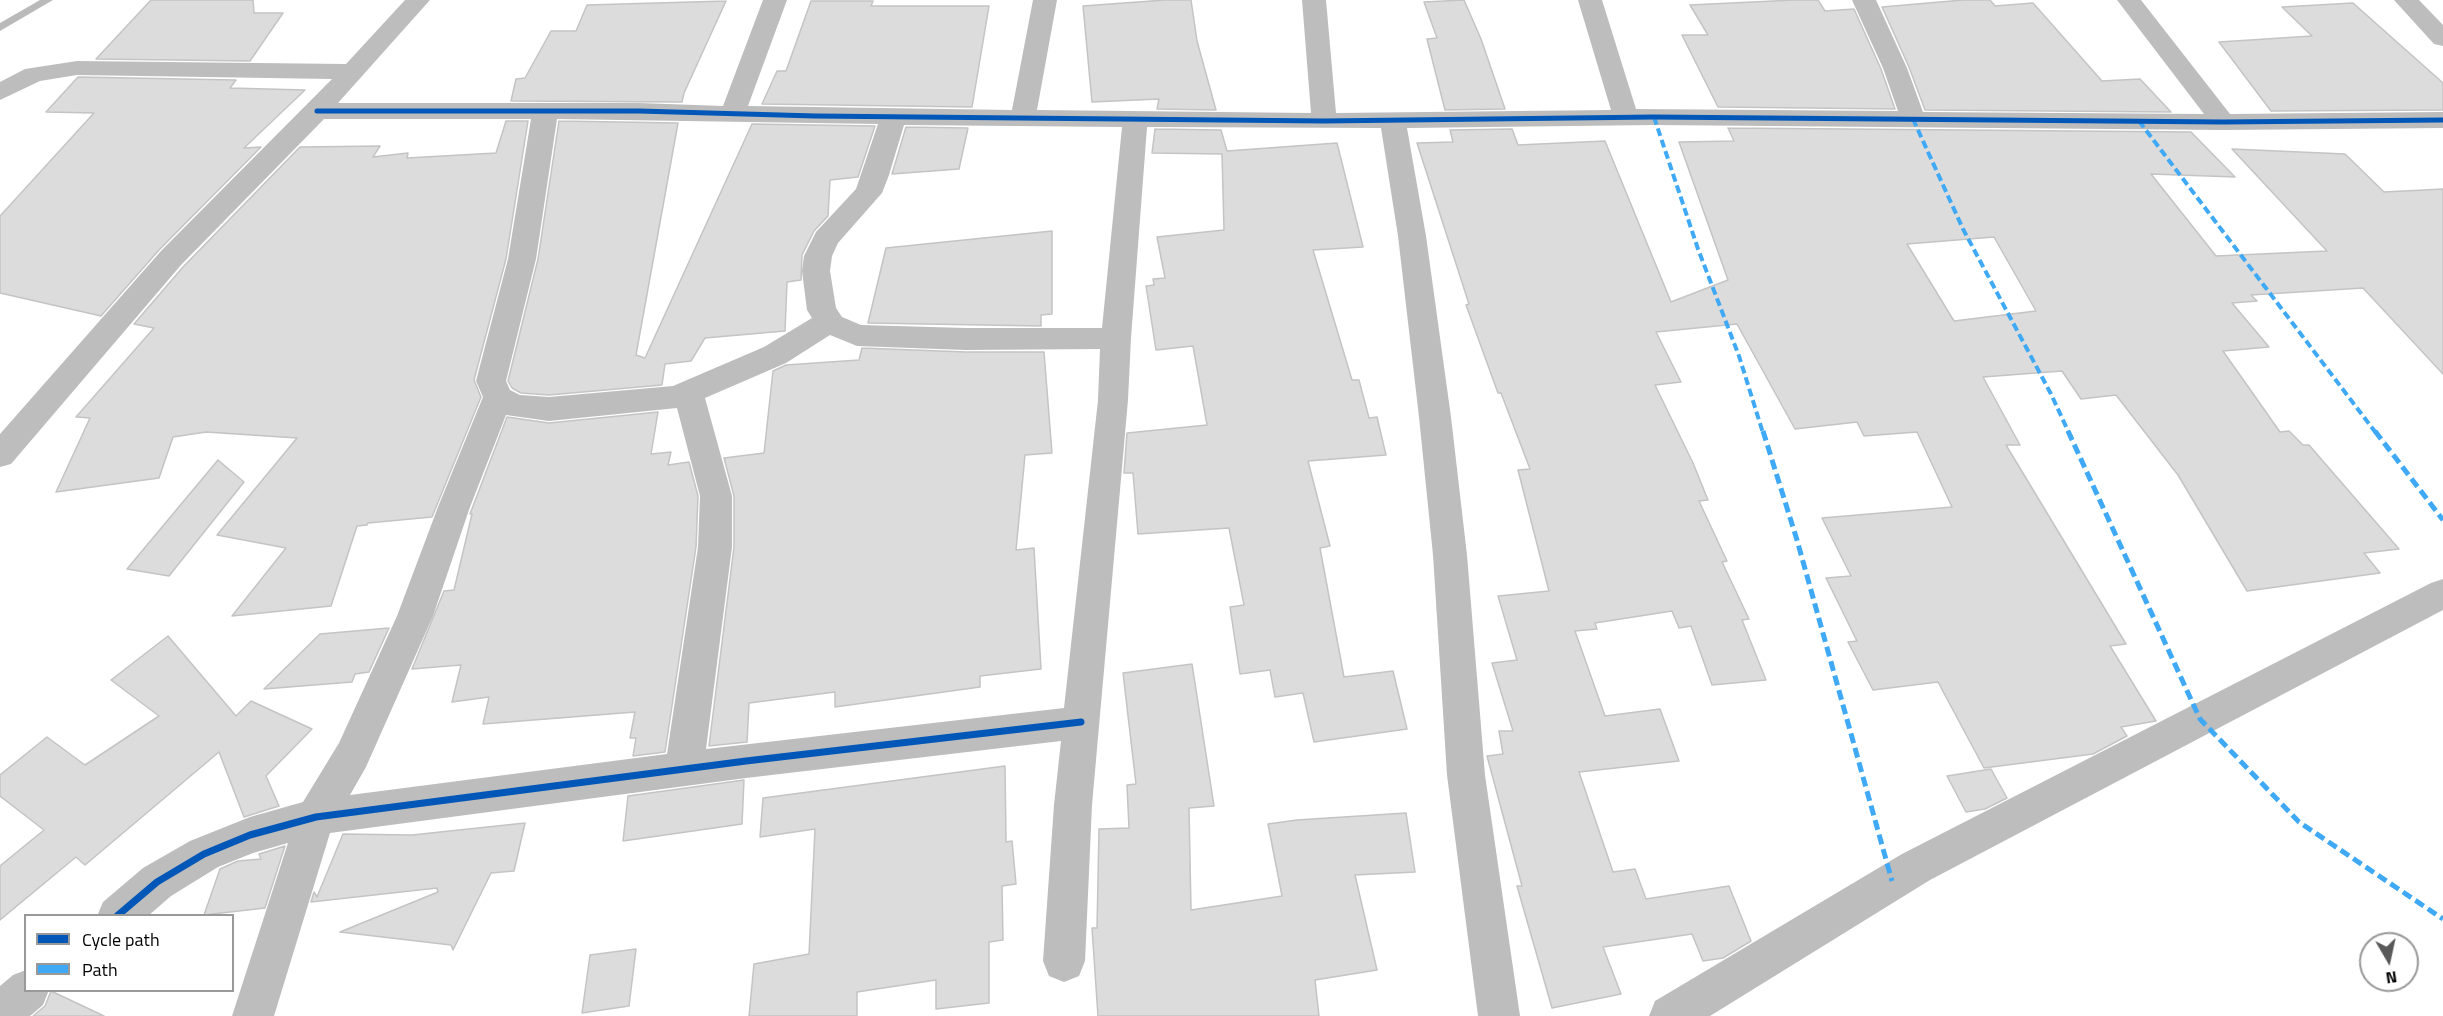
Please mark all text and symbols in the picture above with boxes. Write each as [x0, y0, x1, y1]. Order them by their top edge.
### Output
legend [24, 914, 234, 992]
text: Cycle path [82, 926, 160, 953]
north arrow [2359, 932, 2419, 992]
text: Path [82, 956, 118, 983]
text: N [2384, 965, 2399, 991]

